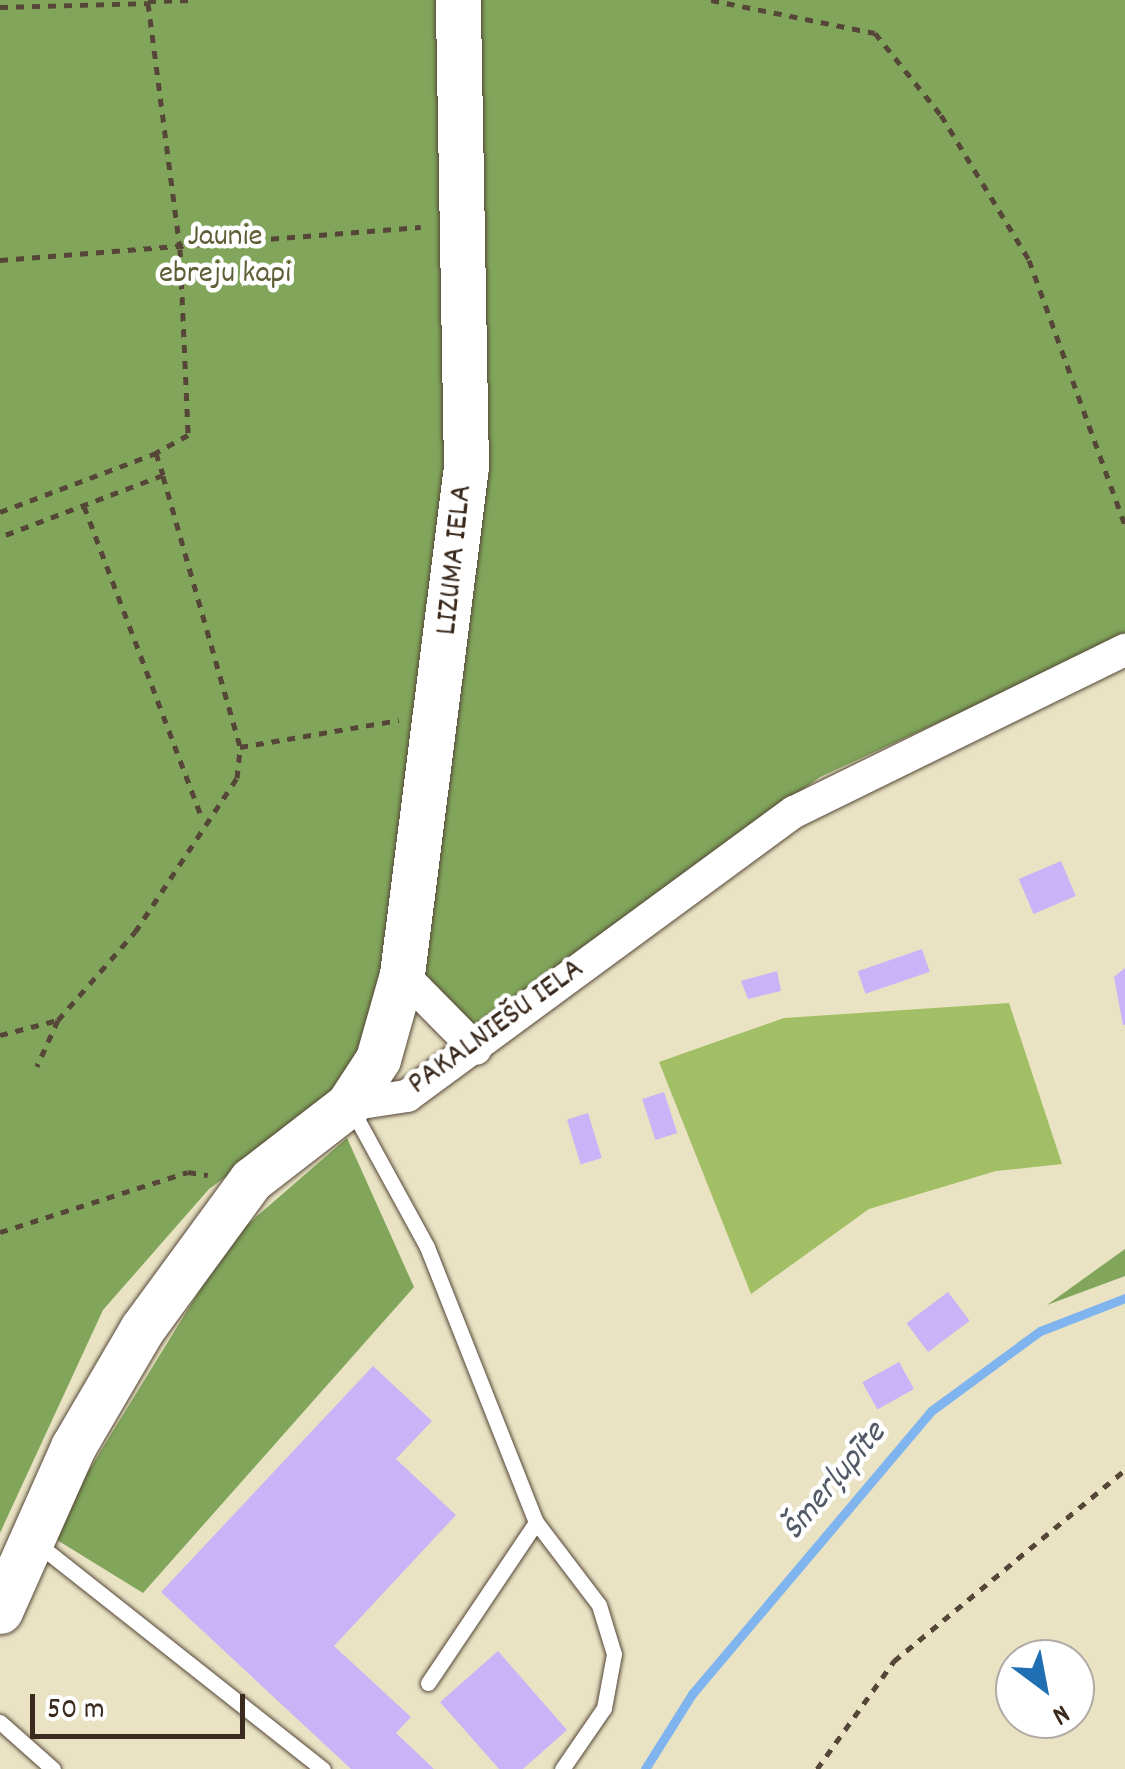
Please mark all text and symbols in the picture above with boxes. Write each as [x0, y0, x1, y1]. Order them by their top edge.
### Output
park label: Jaunie ebreju kapi [159, 220, 291, 295]
street label: LIZUMA IELA [429, 483, 483, 637]
street label: PAKALNIEŠU IELA [401, 951, 593, 1105]
water label: Šmerļupīte [774, 1414, 896, 1550]
north arrow [995, 1639, 1095, 1739]
scale bar [35, 1674, 250, 1736]
text: 50 m [47, 1690, 105, 1733]
text: N [1043, 1692, 1076, 1733]

